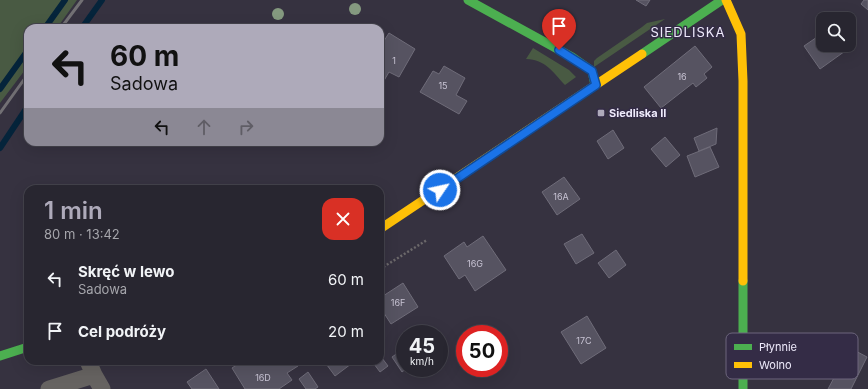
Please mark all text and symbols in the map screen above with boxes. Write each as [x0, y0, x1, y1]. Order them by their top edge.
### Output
pin [542, 9, 576, 50]
map controls [816, 12, 856, 52]
button: search [816, 12, 856, 52]
icon: arrive [548, 15, 570, 37]
district label: SIEDLISKA [651, 24, 725, 40]
text: 60 m [110, 39, 179, 73]
icon: left [44, 40, 96, 92]
house number: 1 [392, 55, 396, 66]
house number: 16 [677, 71, 687, 82]
text: Sadowa [110, 73, 178, 94]
house number: 15 [438, 80, 448, 91]
place label: Siedliska II [609, 106, 666, 120]
marker: Siedliska II [596, 108, 606, 118]
icon: left [151, 116, 173, 138]
icon: ahead [193, 116, 215, 138]
icon: right [235, 116, 257, 138]
position arrow [419, 169, 461, 211]
house number: 16A [553, 191, 569, 202]
text: 1 min [44, 196, 103, 225]
button: close [322, 198, 364, 240]
text: 80 m · 13:42 [44, 226, 120, 242]
house number: 16G [467, 258, 483, 269]
text: Skręć w lewo [78, 262, 174, 281]
icon: left [44, 268, 66, 290]
text: 60 m [328, 270, 364, 289]
text: Sadowa [78, 281, 127, 297]
house number: 16F [391, 297, 405, 308]
icon: arrive [44, 320, 66, 342]
text: Cel podróży [78, 322, 166, 341]
text: 20 m [328, 322, 364, 341]
speed limit sign: 50 [456, 325, 508, 377]
legend [726, 333, 858, 379]
text: 45 [409, 334, 435, 358]
house number: 17C [576, 335, 592, 346]
text: Płynnie [759, 340, 797, 354]
text: km/h [410, 355, 434, 367]
text: Wolno [759, 358, 792, 372]
house number: 16D [255, 372, 271, 383]

